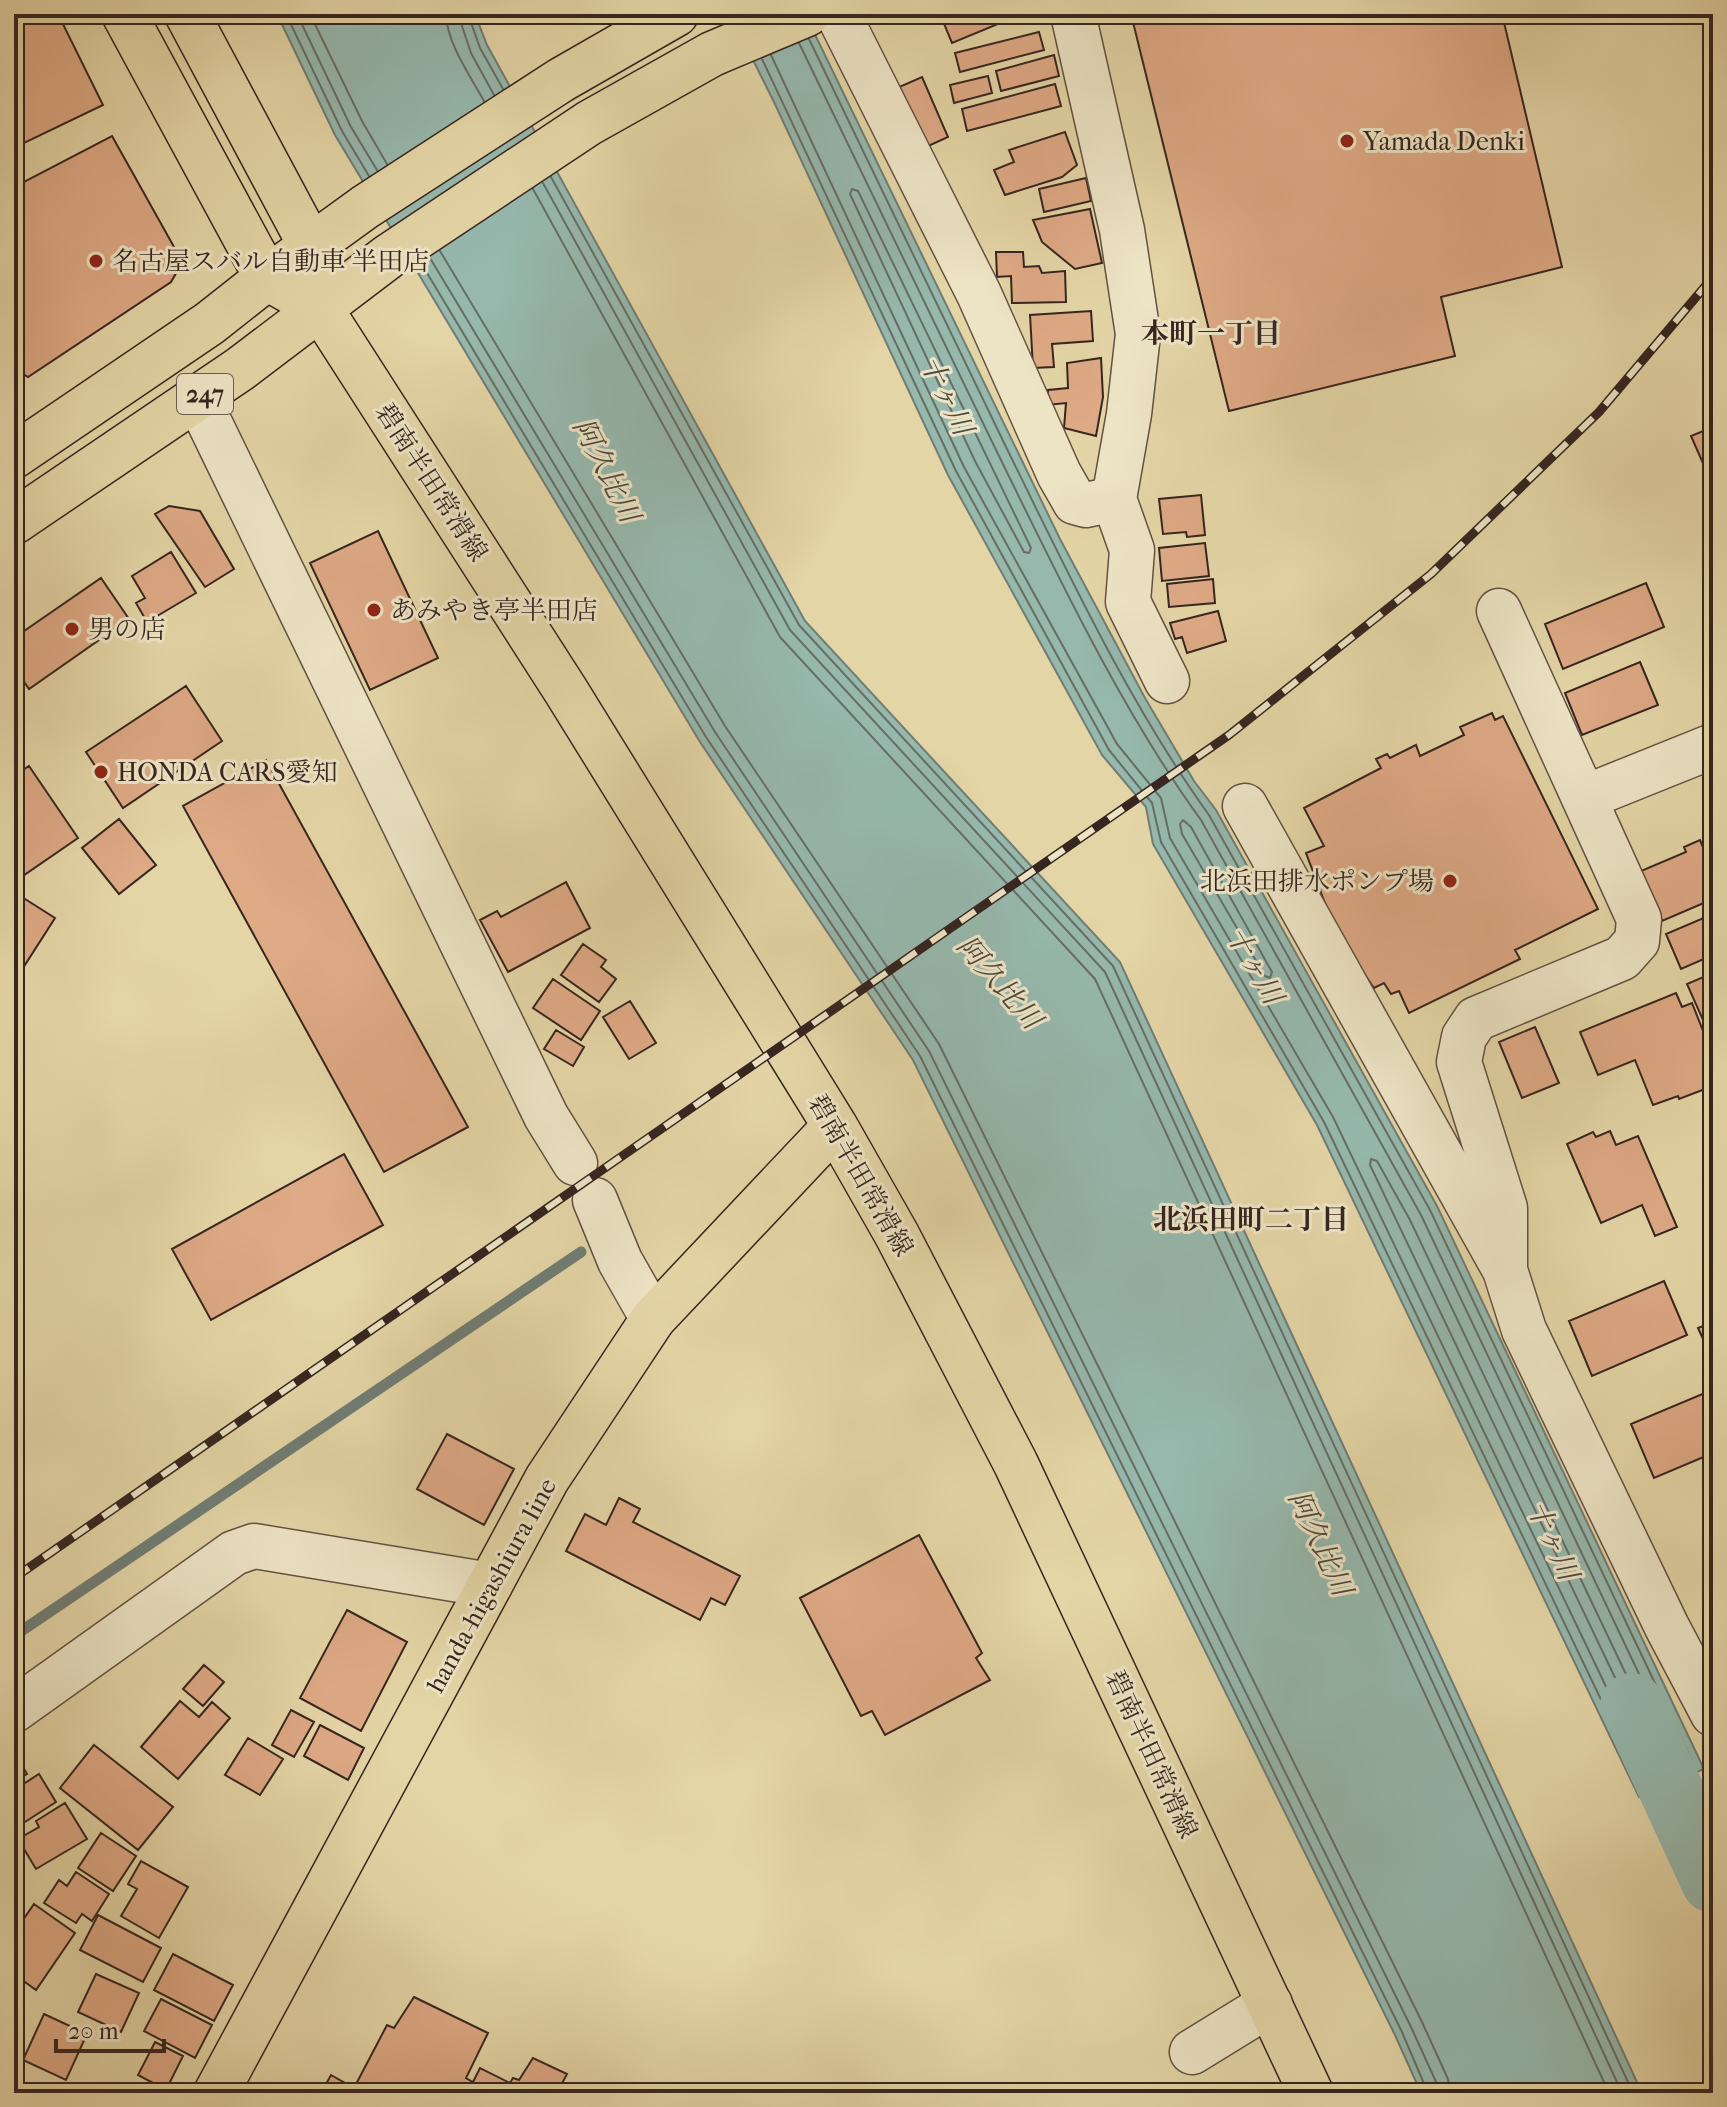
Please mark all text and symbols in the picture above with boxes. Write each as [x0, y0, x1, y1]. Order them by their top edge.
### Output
place label: Yamada Denki [1362, 126, 1525, 157]
marker: Yamada Denki [1338, 132, 1356, 150]
place label: 名古屋スバル自動車 半田店 [112, 246, 430, 277]
marker: 名古屋スバル自動車 半田店 [87, 252, 105, 270]
district label: 本町一丁目 [1141, 317, 1281, 350]
water label: 十ヶ川 [913, 350, 981, 443]
road number: 247 [177, 374, 233, 414]
street label: 碧南半田常滑線 [369, 398, 494, 567]
water label: 阿久比川 [566, 413, 648, 530]
place label: あみやき亭半田店 [390, 595, 598, 626]
marker: あみやき亭半田店 [365, 601, 383, 619]
place label: 男の店 [88, 614, 166, 645]
marker: 男の店 [63, 620, 81, 638]
place label: HONDA CARS愛知 [117, 757, 338, 788]
marker: HONDA CARS愛知 [92, 763, 110, 781]
place label: 北浜田排水ポンプ場 [1200, 866, 1434, 897]
marker: 北浜田排水ポンプ場 [1441, 872, 1459, 890]
water label: 十ヶ川 [1219, 921, 1291, 1012]
water label: 阿久比川 [950, 929, 1051, 1038]
street label: 碧南半田常滑線 [802, 1089, 919, 1262]
district label: 北浜田町二丁目 [1153, 1203, 1349, 1236]
street label: handa-higashiura line [420, 1473, 563, 1698]
water label: 阿久比川 [1282, 1485, 1360, 1604]
water label: 十ヶ川 [1520, 1495, 1587, 1588]
street label: 碧南半田常滑線 [1099, 1665, 1204, 1843]
scale bar [56, 2003, 164, 2053]
text: 20 m [68, 2017, 119, 2045]

